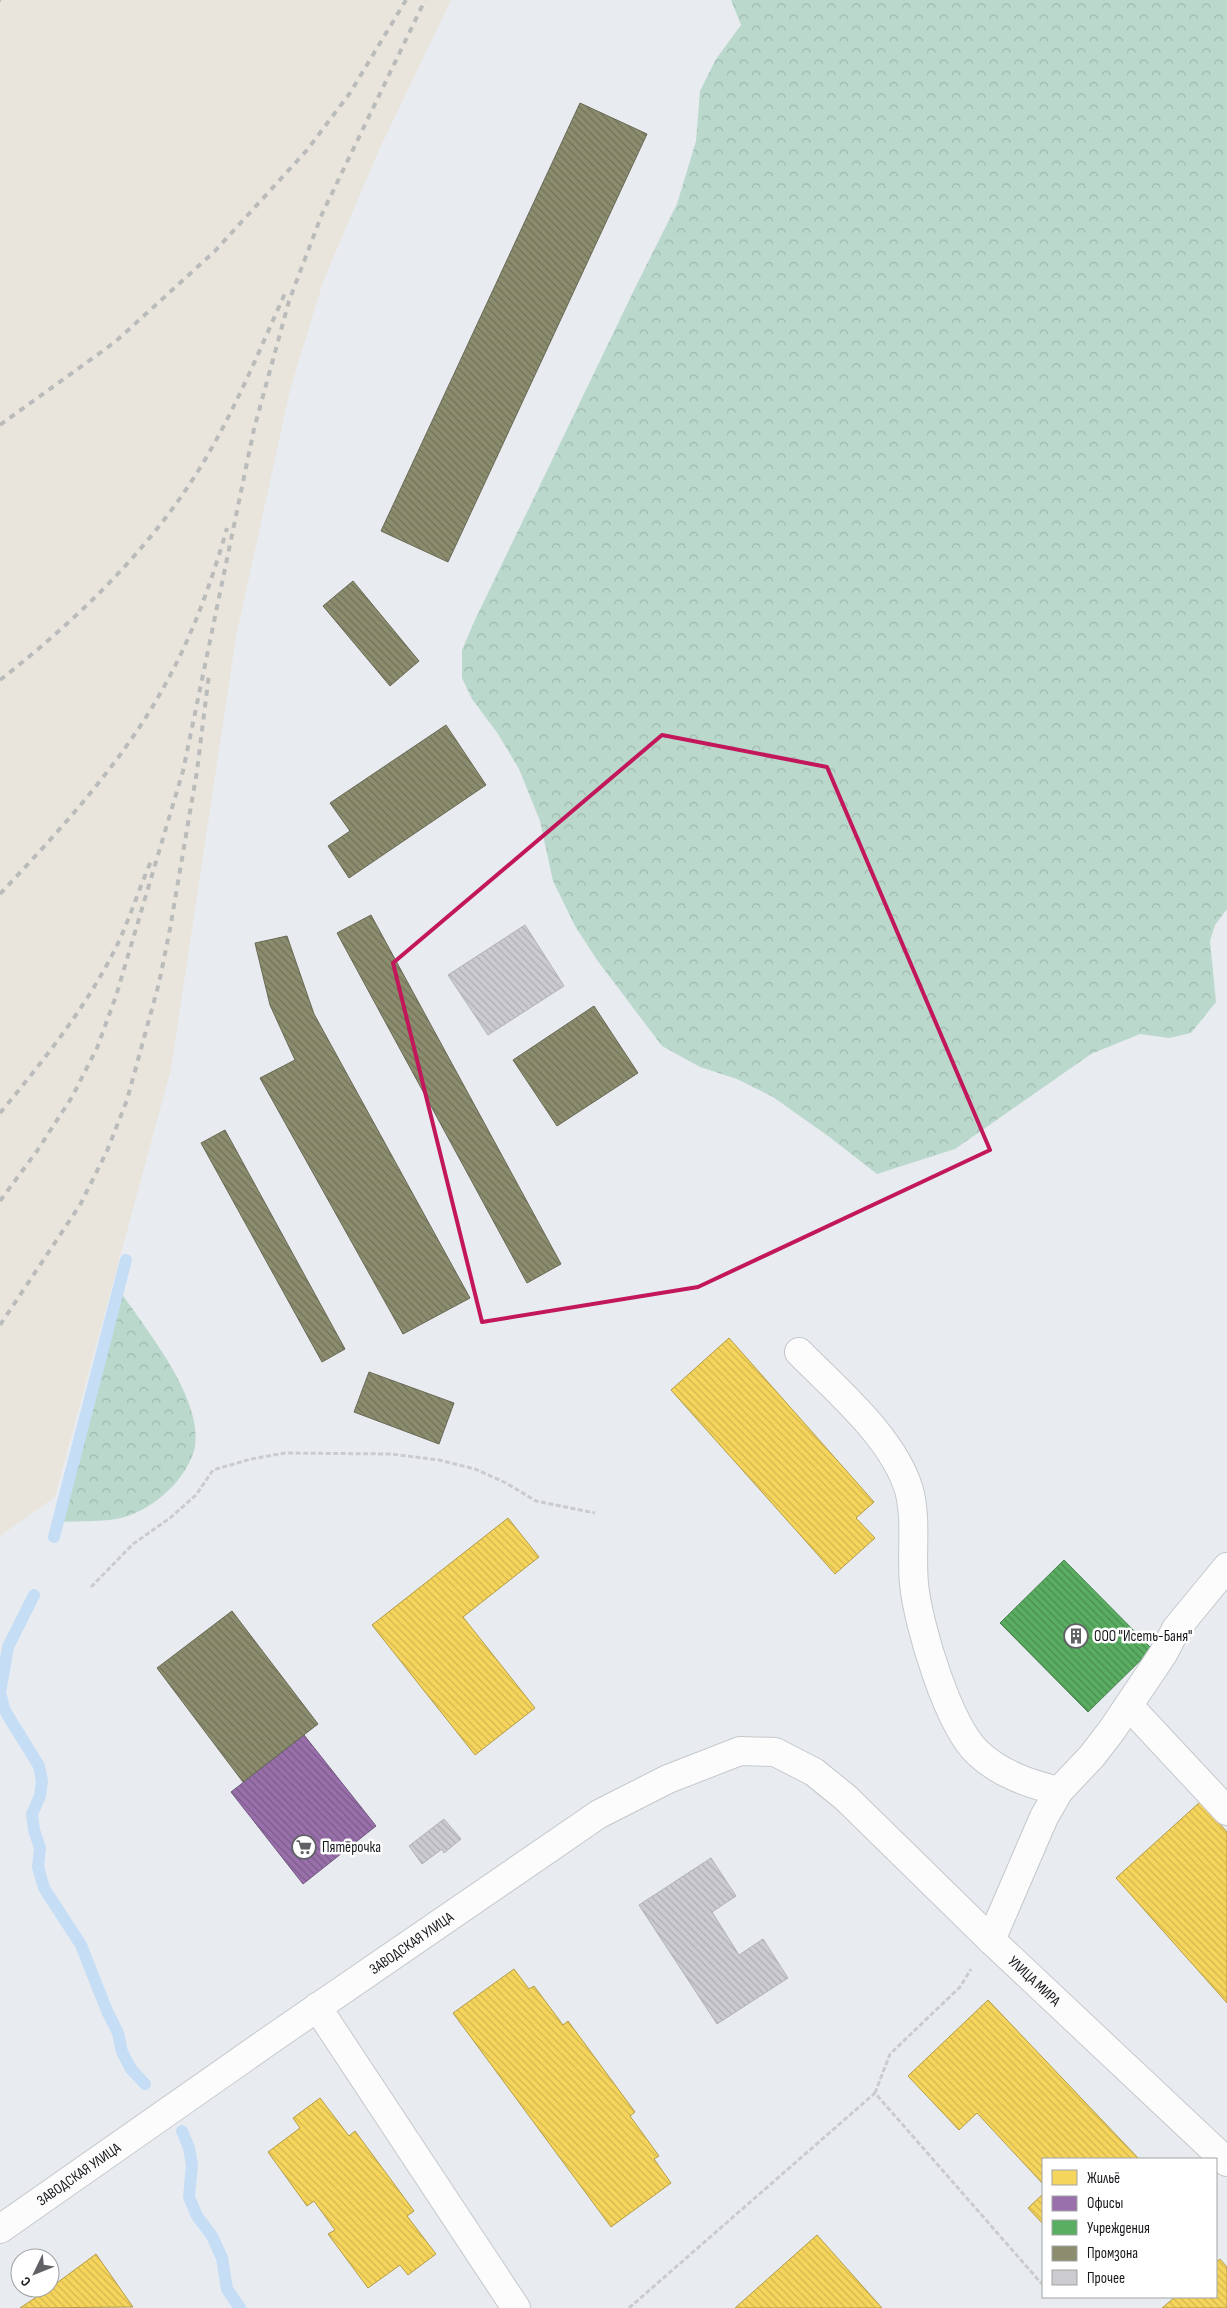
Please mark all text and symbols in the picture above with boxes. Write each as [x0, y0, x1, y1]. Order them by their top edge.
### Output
building icon: ООО "Исеть-Баня" [1063, 1623, 1089, 1649]
place label: ООО "Исеть-Баня" [1094, 1627, 1192, 1646]
supermarket icon: Пятёрочка [291, 1834, 317, 1860]
place label: Пятёрочка [322, 1838, 381, 1857]
street label: ЗАВОДСКАЯ УЛИЦА [366, 1907, 458, 1979]
street label: УЛИЦА МИРА [1004, 1952, 1065, 2011]
street label: ЗАВОДСКАЯ УЛИЦА [33, 2138, 125, 2210]
legend [1042, 2158, 1217, 2298]
text: Жильё [1087, 2169, 1120, 2188]
text: Офисы [1087, 2194, 1123, 2213]
text: Учреждения [1087, 2219, 1150, 2238]
text: Промзона [1087, 2244, 1138, 2263]
north arrow [10, 2248, 60, 2298]
text: Прочее [1087, 2269, 1125, 2288]
text: С [17, 2273, 35, 2290]

